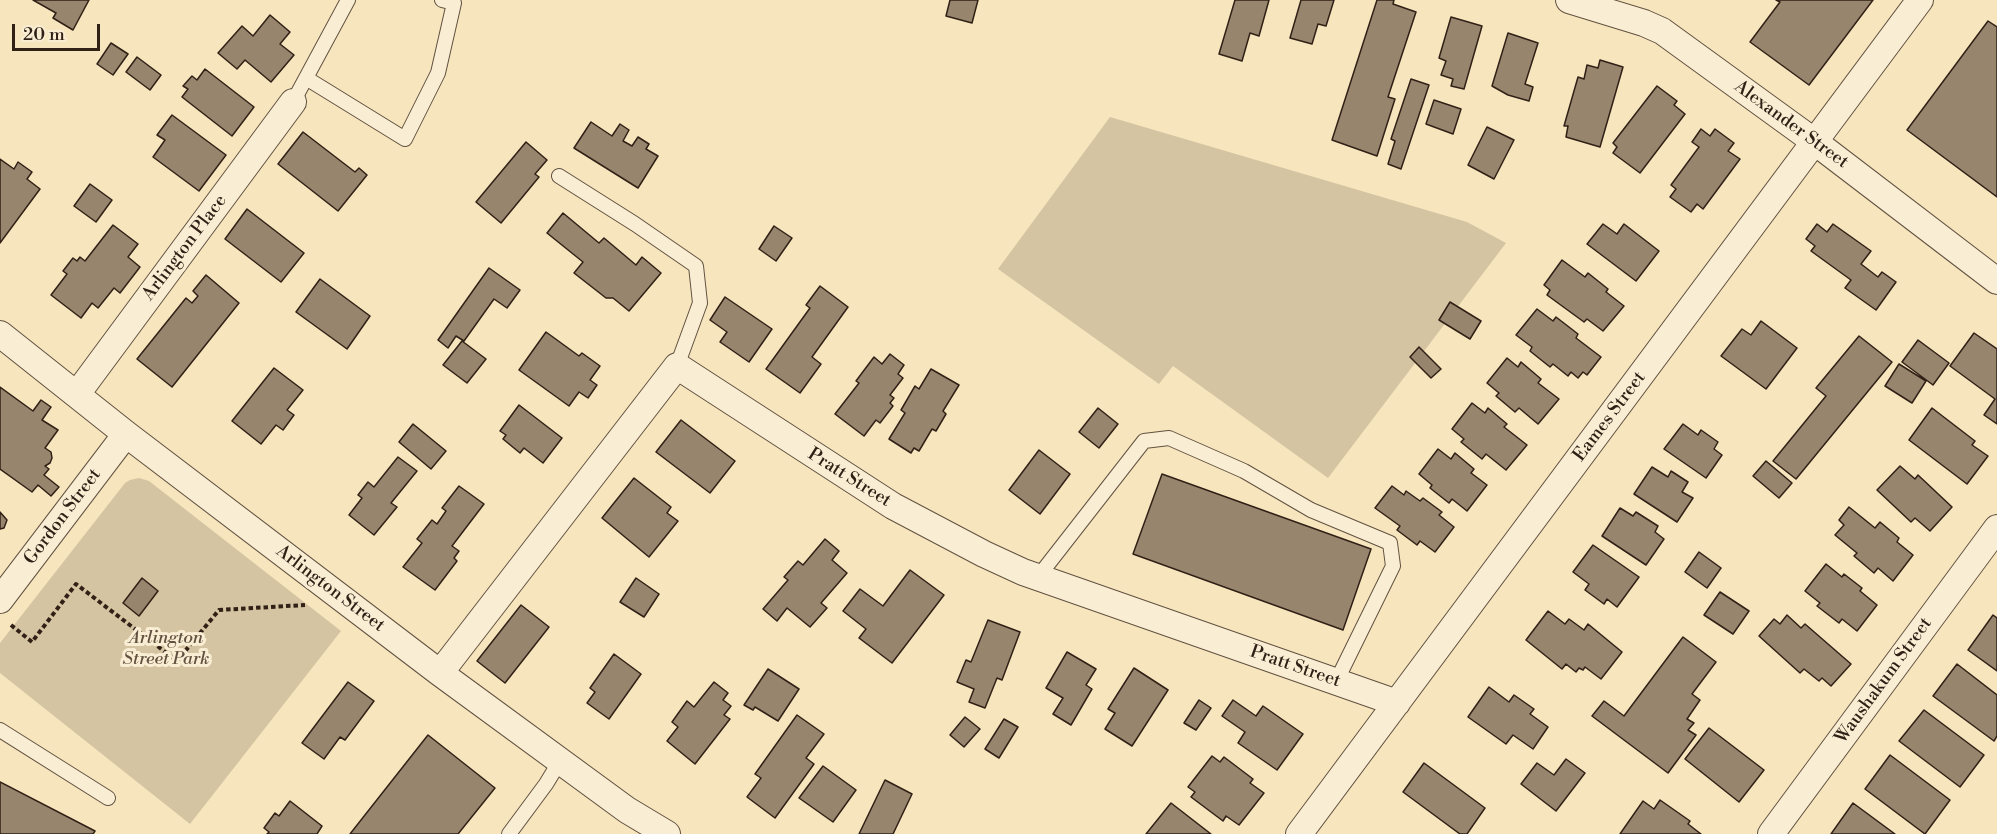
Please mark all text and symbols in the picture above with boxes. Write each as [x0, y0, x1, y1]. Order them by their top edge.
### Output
scale bar [15, 12, 104, 50]
text: 20 m [23, 23, 65, 46]
street label: Alexander Street [1730, 76, 1852, 174]
street label: Arlington Place [138, 191, 232, 305]
street label: Eames Street [1569, 368, 1651, 466]
street label: Pratt Street [803, 444, 895, 512]
street label: Gordon Street [20, 465, 106, 569]
street label: Arlington Street [271, 541, 389, 637]
street label: Waushakum Street [1831, 614, 1937, 748]
park label: Arlington Street Park [123, 628, 209, 670]
street label: Pratt Street [1247, 641, 1343, 693]

